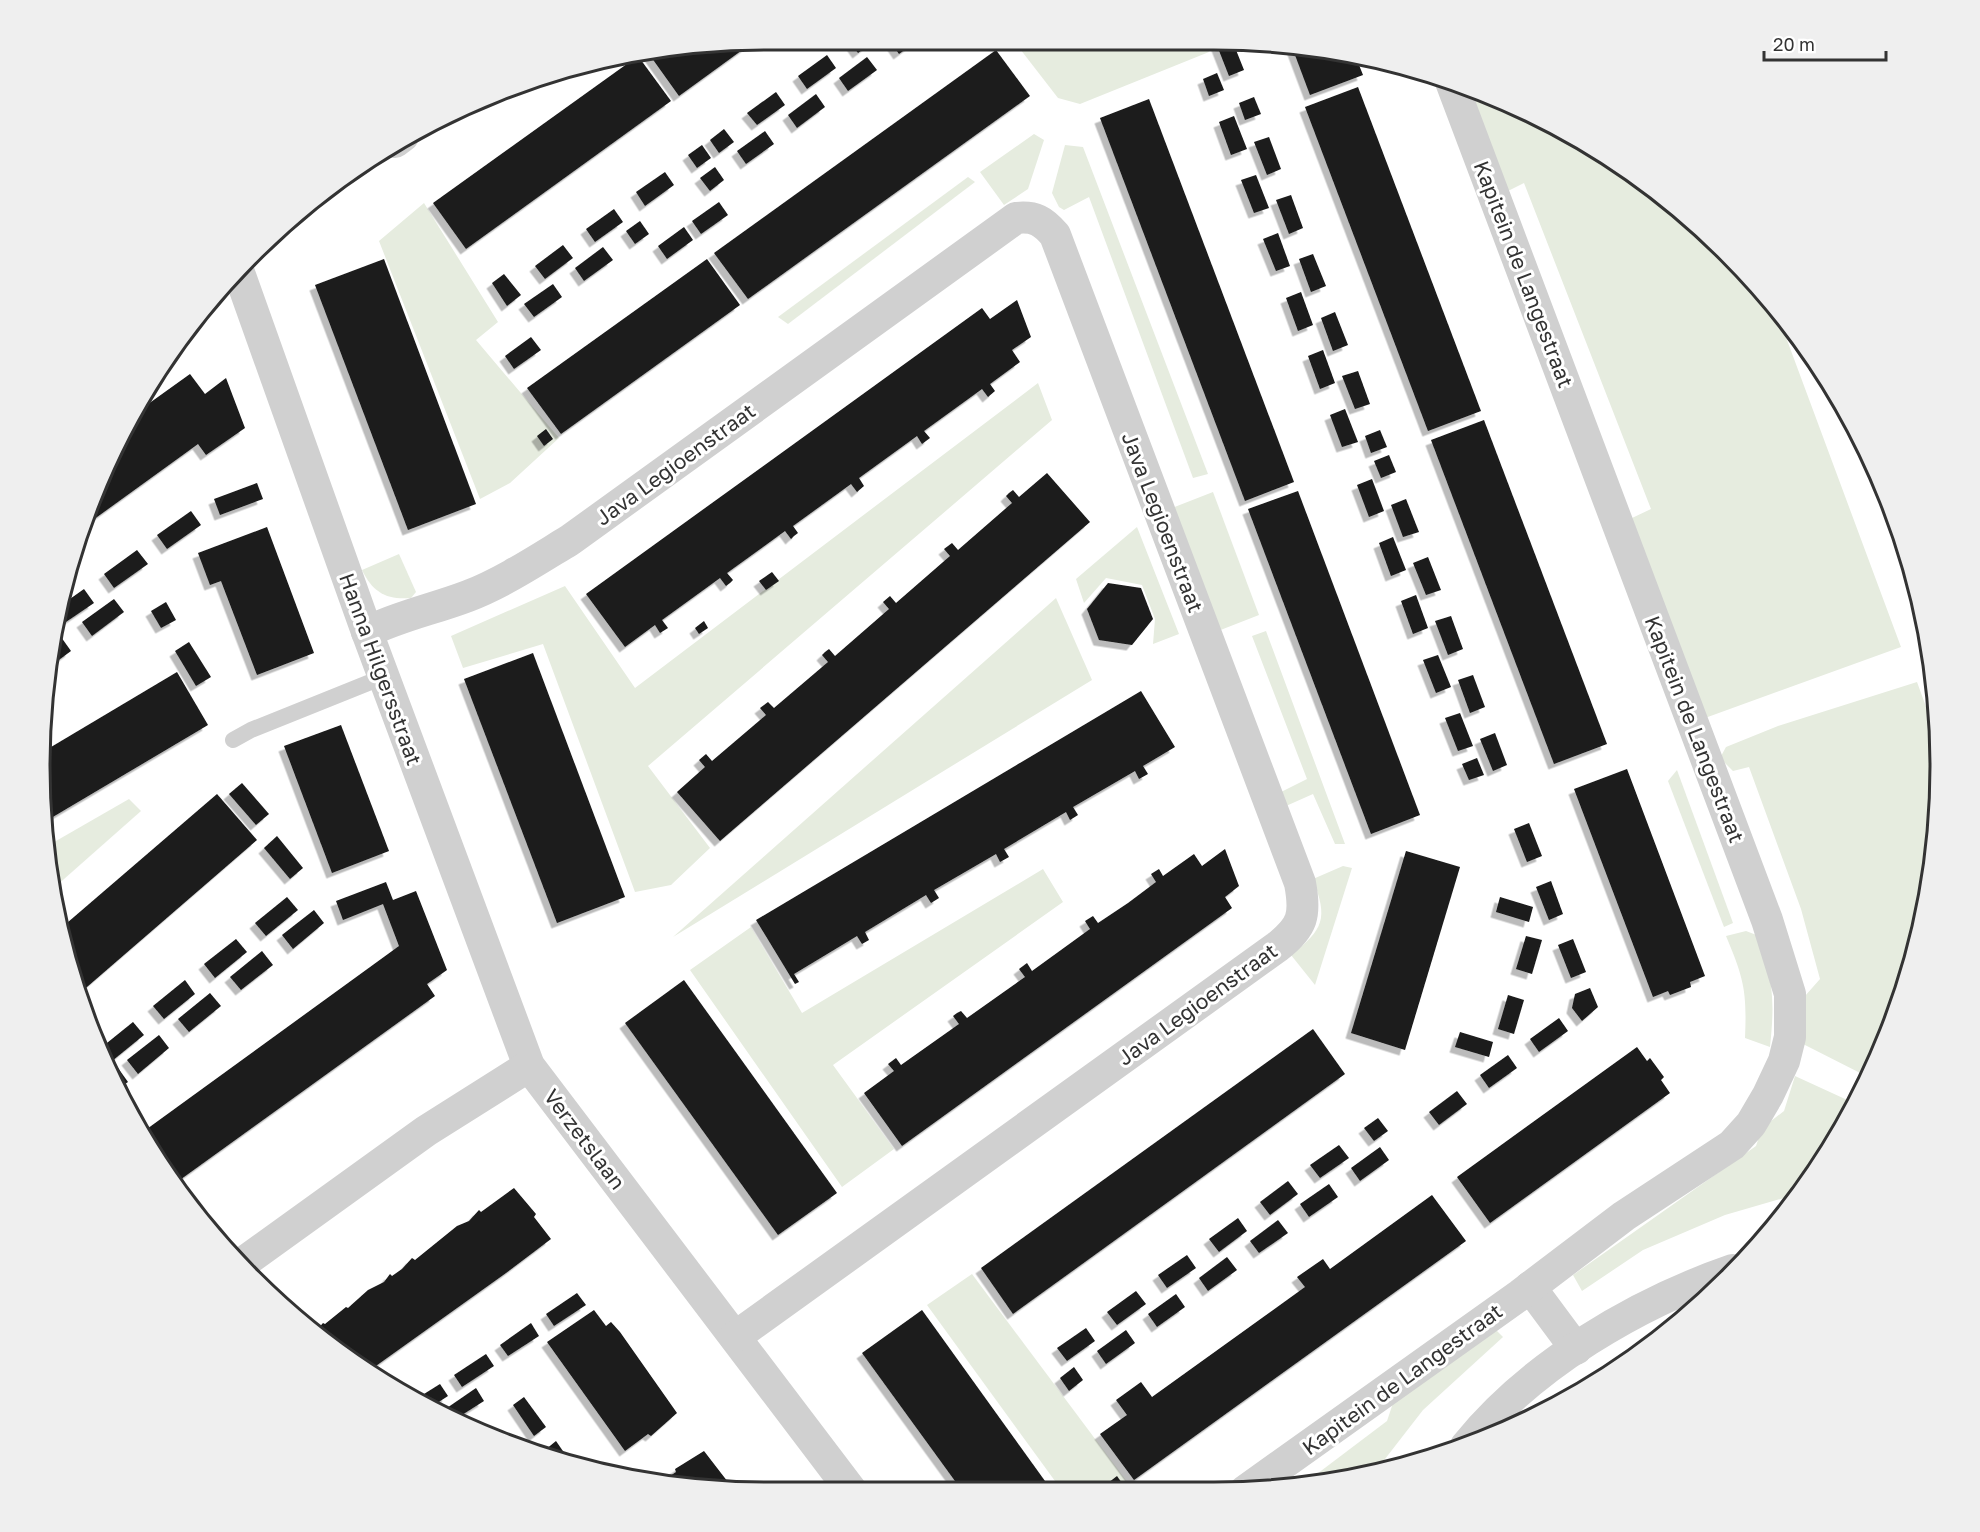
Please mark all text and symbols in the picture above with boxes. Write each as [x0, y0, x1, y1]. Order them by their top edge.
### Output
scale bar [1764, 24, 1886, 62]
text: 20 m [1773, 33, 1815, 55]
street label: Kapitein de Langestraat [1469, 157, 1579, 391]
street label: Java Legioenstraat [590, 397, 760, 531]
street label: Java Legioenstraat [1117, 428, 1209, 616]
street label: Hanna Hilgersstraat [334, 569, 428, 769]
street label: Kapitein de Langestraat [1640, 612, 1750, 846]
street label: Java Legioenstraat [1112, 937, 1282, 1071]
street label: Verzetslaan [539, 1084, 631, 1194]
street label: Kapitein de Langestraat [1297, 1298, 1507, 1460]

